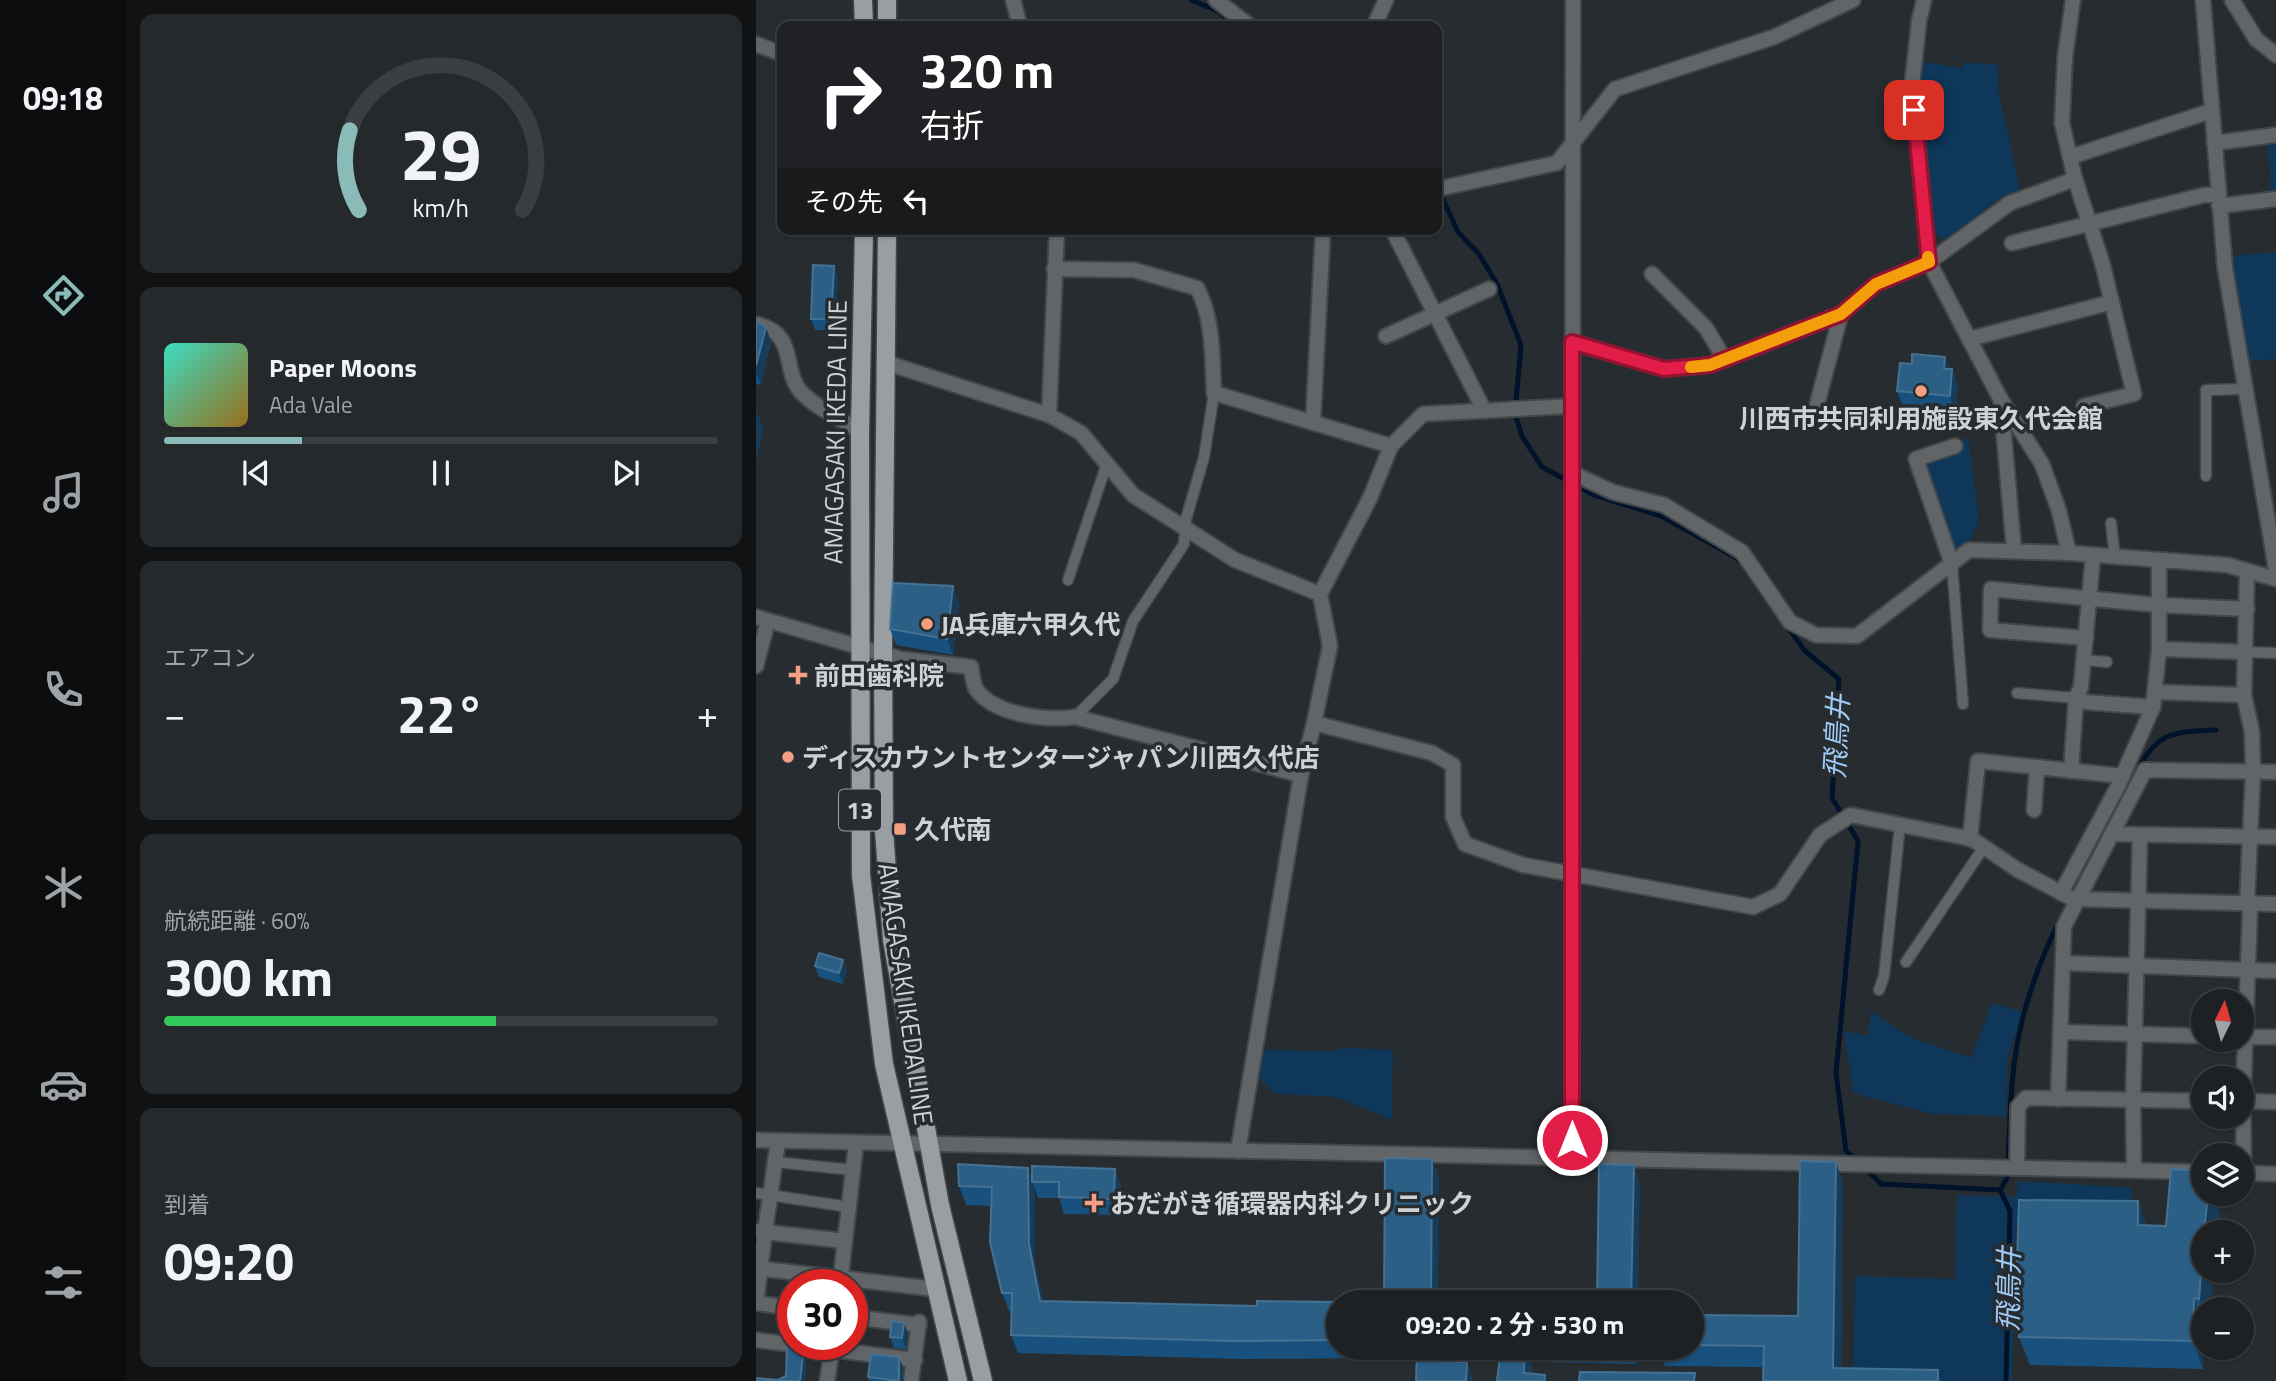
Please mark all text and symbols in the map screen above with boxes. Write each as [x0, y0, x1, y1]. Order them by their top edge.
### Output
text: 320 m [920, 32, 1054, 107]
icon: right [805, 49, 896, 140]
text: 09:18 [23, 74, 103, 122]
pin [1884, 80, 1944, 140]
icon: arrive [1895, 91, 1933, 129]
text: 29 [400, 98, 482, 208]
text: 右折 [920, 101, 984, 149]
text: その先 [805, 182, 883, 221]
icon: left [897, 182, 935, 220]
text: km/h [413, 189, 469, 227]
icon: directions [39, 271, 88, 320]
street label: AMAGASAKI IKEDA LINE [813, 300, 857, 564]
text: Paper Moons [269, 348, 417, 387]
marker: 川西市共同利用施設東久代会館 [1913, 383, 1929, 399]
text: Ada Vale [269, 387, 353, 422]
place label: 川西市共同利用施設東久代会館 [1739, 399, 2103, 438]
icon: previous [237, 454, 275, 492]
icon: pause [422, 454, 460, 492]
icon: next [607, 454, 645, 492]
icon: music [39, 468, 88, 517]
place label: JA兵庫六甲久代 [941, 605, 1121, 644]
marker: JA兵庫六甲久代 [919, 616, 935, 632]
text: エアコン [164, 640, 256, 675]
place label: 前田歯科院 [814, 656, 944, 695]
icon: phone [39, 665, 88, 714]
marker: 前田歯科院 [788, 665, 808, 685]
text: 22° [397, 674, 485, 753]
text: − [164, 685, 185, 743]
text: + [697, 685, 718, 743]
water label: 飛鳥井 [1812, 690, 1860, 779]
place label: ディスカウントセンタージャパン川西久代店 [802, 738, 1320, 777]
marker: ディスカウントセンタージャパン川西久代店 [780, 749, 796, 765]
road number: 13 [839, 790, 881, 830]
place label: 久代南 [914, 810, 992, 849]
marker: 久代南 [892, 821, 908, 837]
street label: AMAGASAKI IKEDA LINE [868, 861, 944, 1127]
icon: climate [39, 863, 88, 912]
text: 航続距離 · 60% [164, 903, 310, 938]
text: 300 km [164, 937, 333, 1016]
north arrow [2191, 989, 2254, 1052]
map controls [2191, 989, 2254, 1360]
icon: car [39, 1060, 88, 1109]
button: sound [2191, 1066, 2254, 1129]
position arrow [1535, 1103, 1609, 1177]
button: layers [2191, 1143, 2254, 1206]
place label: おだがき循環器内科クリニック [1110, 1184, 1474, 1223]
text: 到着 [164, 1187, 210, 1222]
marker: おだがき循環器内科クリニック [1084, 1193, 1104, 1213]
button: + [2191, 1220, 2254, 1283]
text: 09:20 [164, 1221, 294, 1300]
water label: 飛鳥井 [1986, 1244, 2030, 1331]
icon: filters [39, 1258, 88, 1307]
speed limit sign: 30 [777, 1269, 868, 1360]
button: − [2191, 1297, 2254, 1360]
text: 09:20 · 2 分 · 530 m [1406, 1305, 1624, 1344]

